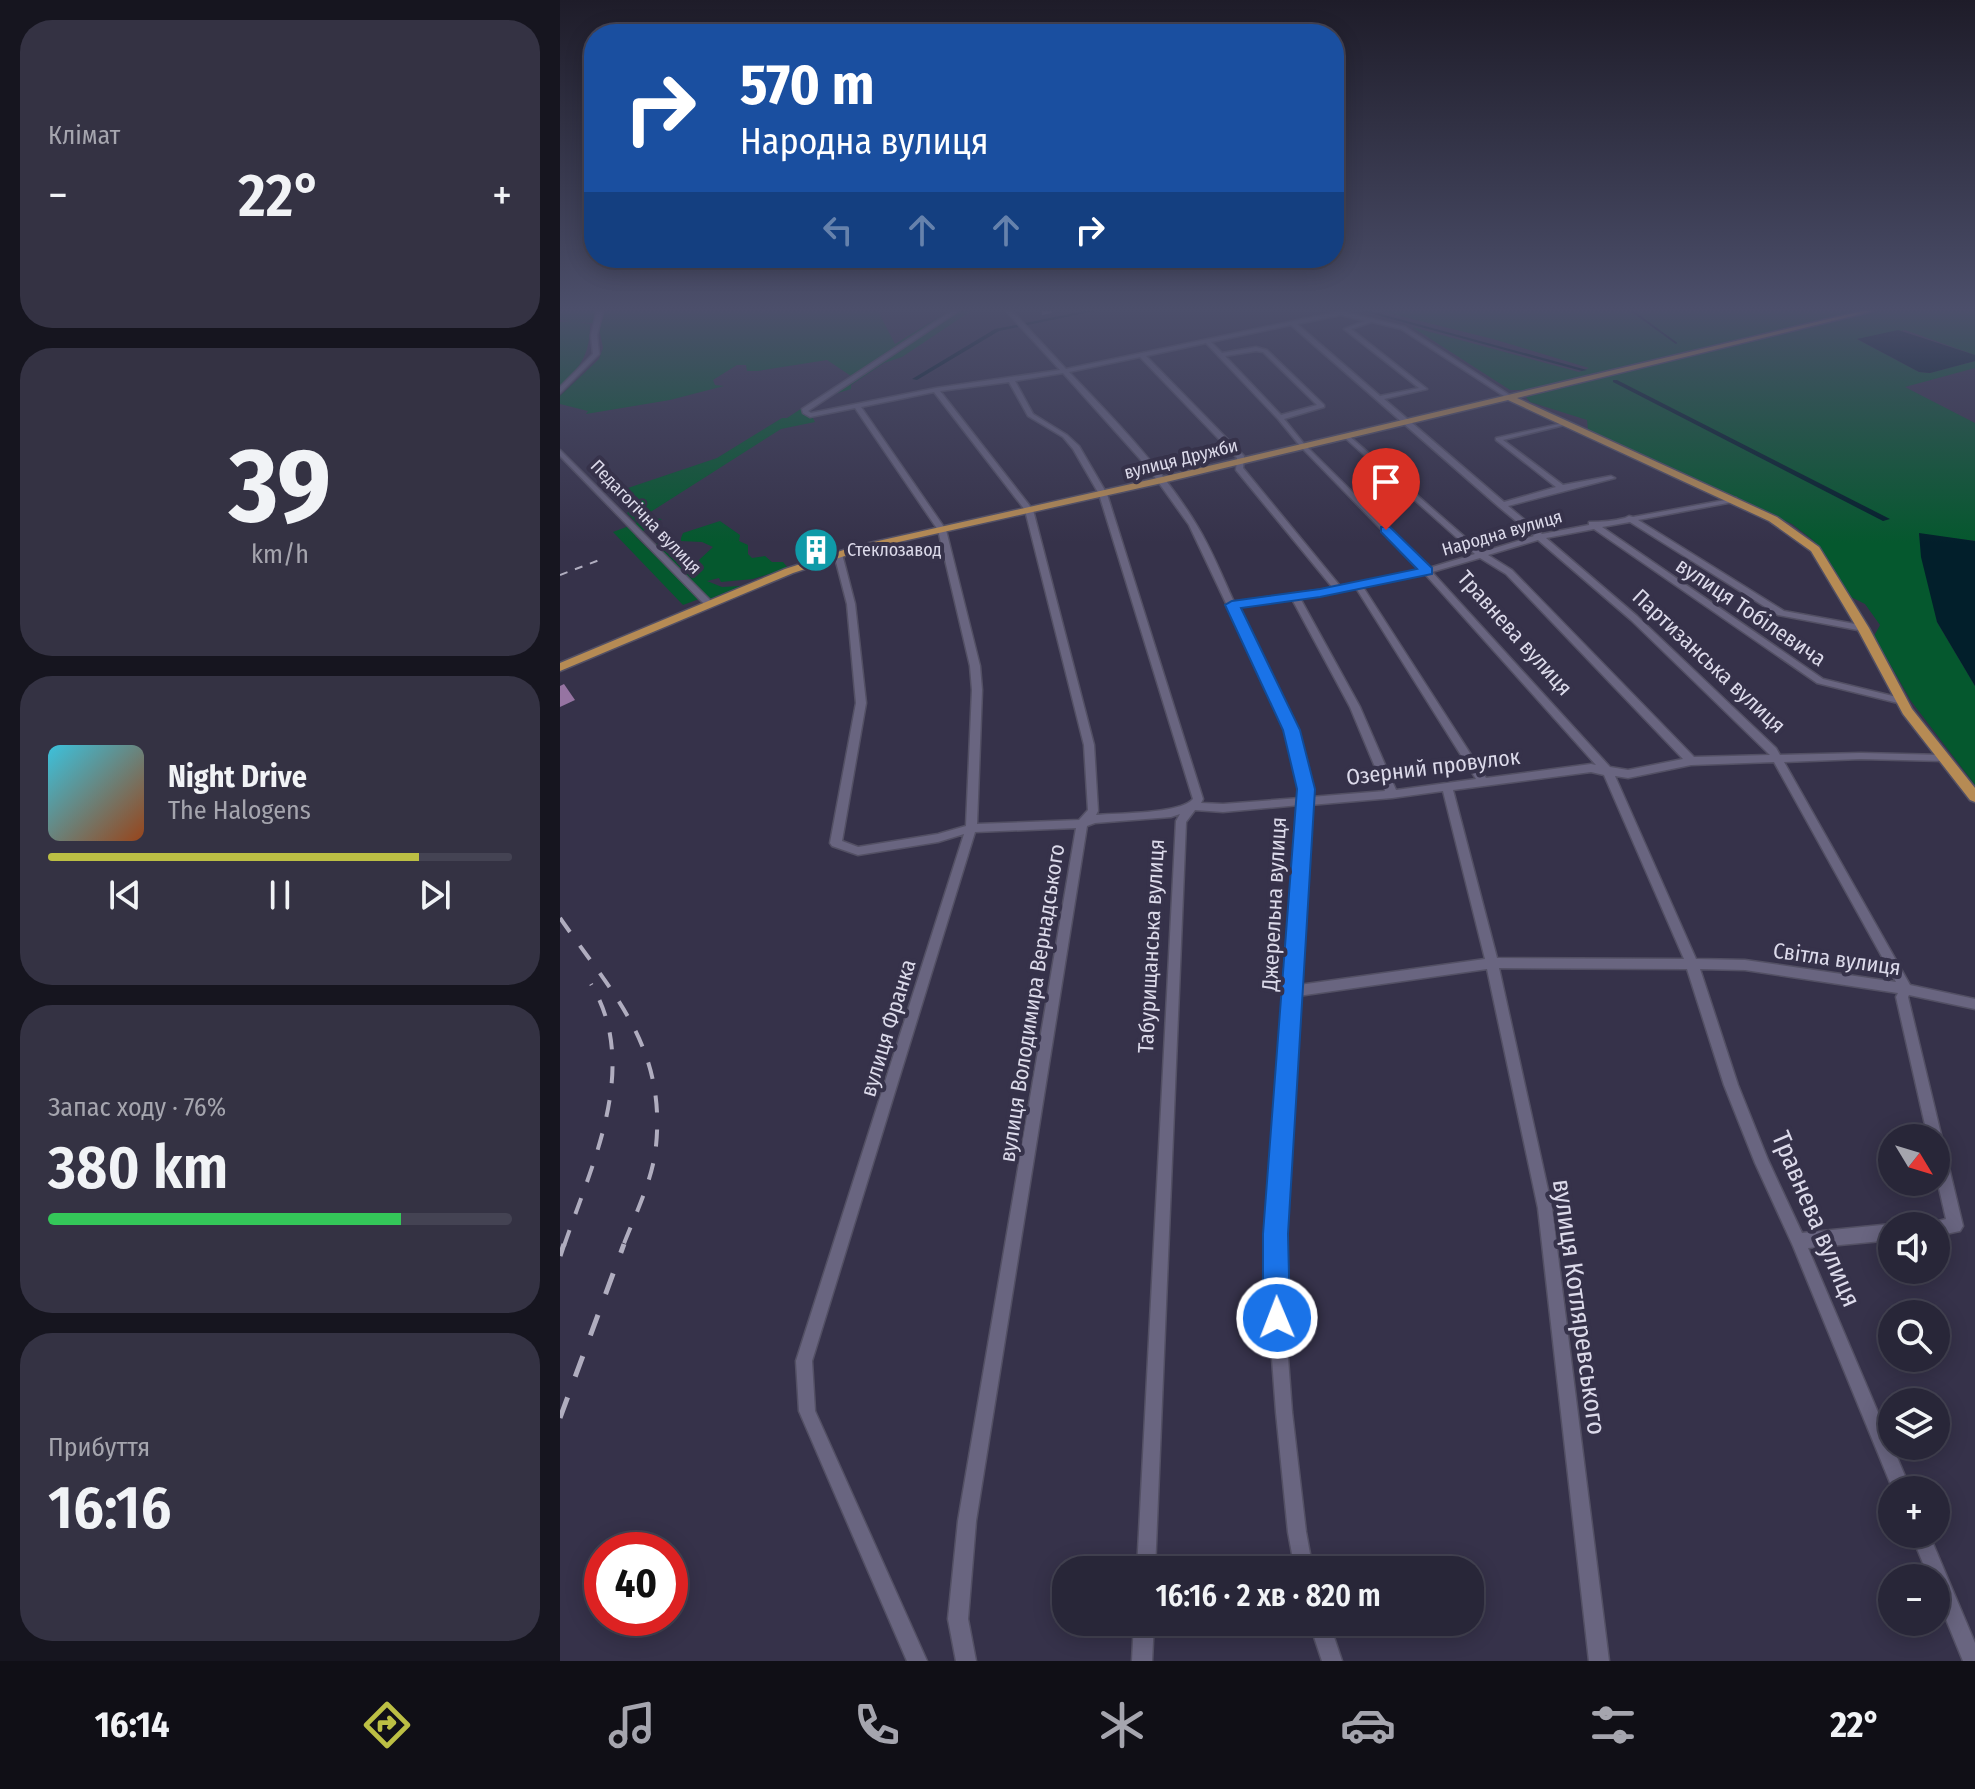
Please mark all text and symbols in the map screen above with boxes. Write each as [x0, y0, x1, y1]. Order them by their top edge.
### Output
text: 570 m [740, 52, 875, 119]
icon: right [608, 56, 712, 160]
text: Клімат [48, 120, 120, 151]
text: Народна вулиця [740, 120, 989, 164]
text: 22° [238, 160, 322, 232]
text: − [48, 169, 68, 222]
text: + [492, 169, 512, 222]
icon: left [816, 208, 860, 252]
icon: ahead [900, 208, 944, 252]
icon: ahead [984, 208, 1028, 252]
icon: right [1068, 208, 1112, 252]
text: 39 [229, 424, 331, 549]
street label: вулиця Дружби [1122, 434, 1240, 484]
pin [1352, 448, 1420, 530]
street label: Педагогічна вулиця [586, 455, 706, 579]
icon: arrive [1364, 460, 1408, 504]
street label: Народна вулиця [1439, 505, 1565, 561]
building icon: Стеклозавод [792, 526, 840, 574]
text: km/h [251, 539, 309, 570]
place label: Стеклозавод [847, 539, 942, 561]
street label: вулиця Тобілевича [1671, 552, 1831, 672]
street label: Травнева вулиця [1452, 565, 1578, 701]
street label: Партизанська вулиця [1627, 583, 1791, 739]
street label: Озерний провулок [1345, 743, 1522, 791]
text: Night Drive [168, 759, 307, 795]
text: The Halogens [168, 795, 311, 826]
street label: Джерельна вулиця [1256, 816, 1292, 993]
street label: Табурищанська вулиця [1132, 838, 1170, 1054]
street label: вулиця Володимира Вернадського [993, 842, 1071, 1164]
icon: previous [103, 873, 147, 917]
icon: pause [258, 873, 302, 917]
icon: next [413, 873, 457, 917]
street label: Світла вулиця [1771, 937, 1903, 981]
street label: вулиця Франка [854, 956, 922, 1100]
text: Запас ходу · 76% [48, 1092, 226, 1123]
north arrow [1878, 1124, 1950, 1196]
map controls [1878, 1124, 1950, 1636]
street label: Травнева вулиця [1765, 1126, 1867, 1312]
text: 380 km [48, 1132, 228, 1204]
street label: вулиця Котляревського [1546, 1177, 1612, 1437]
button: sound [1878, 1212, 1950, 1284]
position arrow [1235, 1276, 1319, 1360]
button: search [1878, 1300, 1950, 1372]
button: layers [1878, 1388, 1950, 1460]
text: Прибуття [48, 1432, 150, 1463]
text: 16:16 [48, 1472, 171, 1544]
button: + [1878, 1476, 1950, 1548]
speed limit sign: 40 [584, 1532, 688, 1636]
button: − [1878, 1564, 1950, 1636]
text: 16:16 · 2 хв · 820 m [1155, 1578, 1381, 1614]
icon: directions [359, 1697, 415, 1753]
icon: music [604, 1697, 660, 1753]
icon: phone [849, 1697, 905, 1753]
icon: climate [1094, 1697, 1150, 1753]
icon: car [1340, 1697, 1396, 1753]
icon: filters [1585, 1697, 1641, 1753]
text: 16:14 [95, 1703, 169, 1747]
text: 22° [1830, 1703, 1880, 1747]

